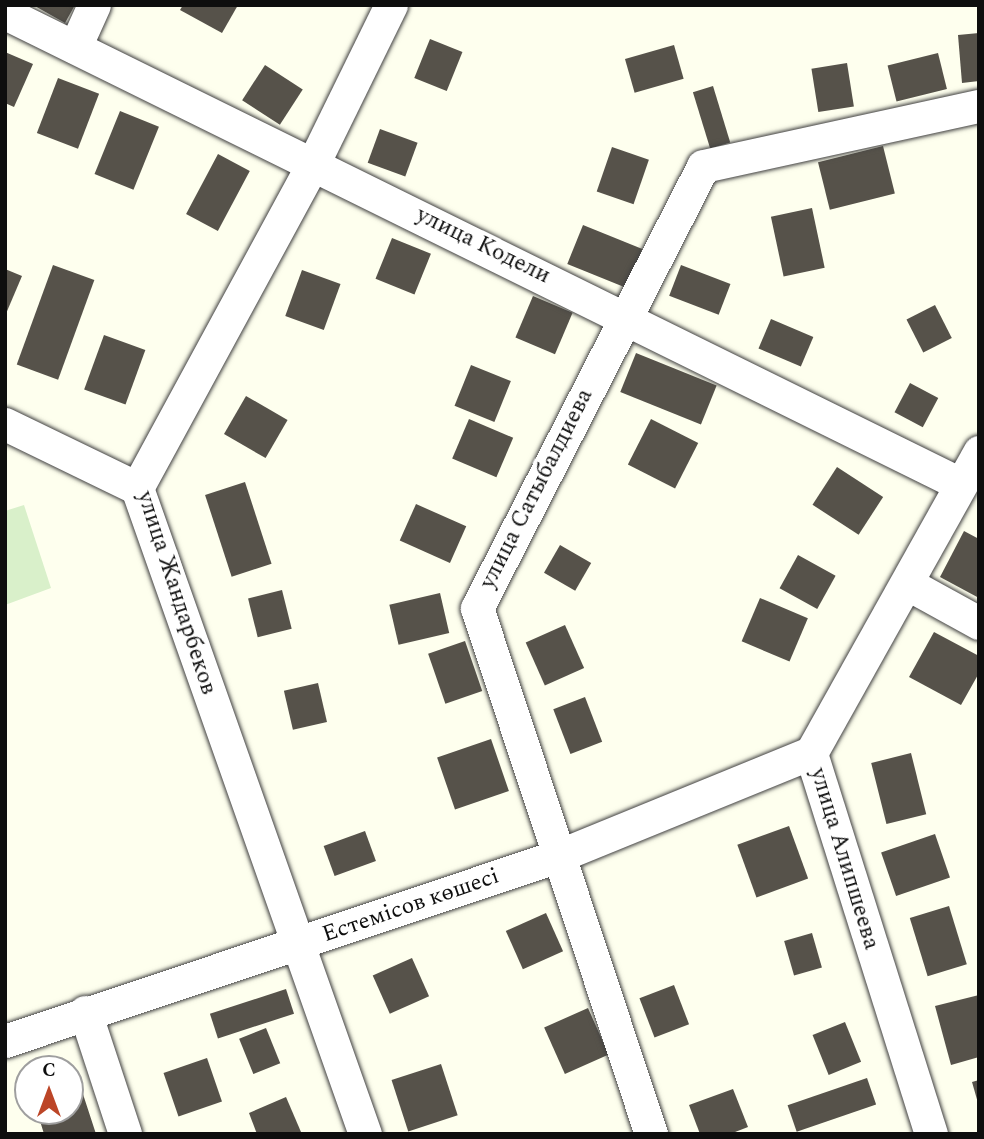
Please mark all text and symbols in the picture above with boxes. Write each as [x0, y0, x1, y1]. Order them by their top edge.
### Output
street label: улица Кодели [411, 202, 555, 290]
street label: улица Сатыбалдиева [475, 384, 599, 594]
street label: улица Жандарбеков [130, 488, 222, 698]
street label: улица Алипшеева [803, 765, 885, 953]
street label: Естемісов көшесі [319, 863, 503, 949]
north arrow [14, 1055, 84, 1125]
text: С [42, 1056, 56, 1085]

